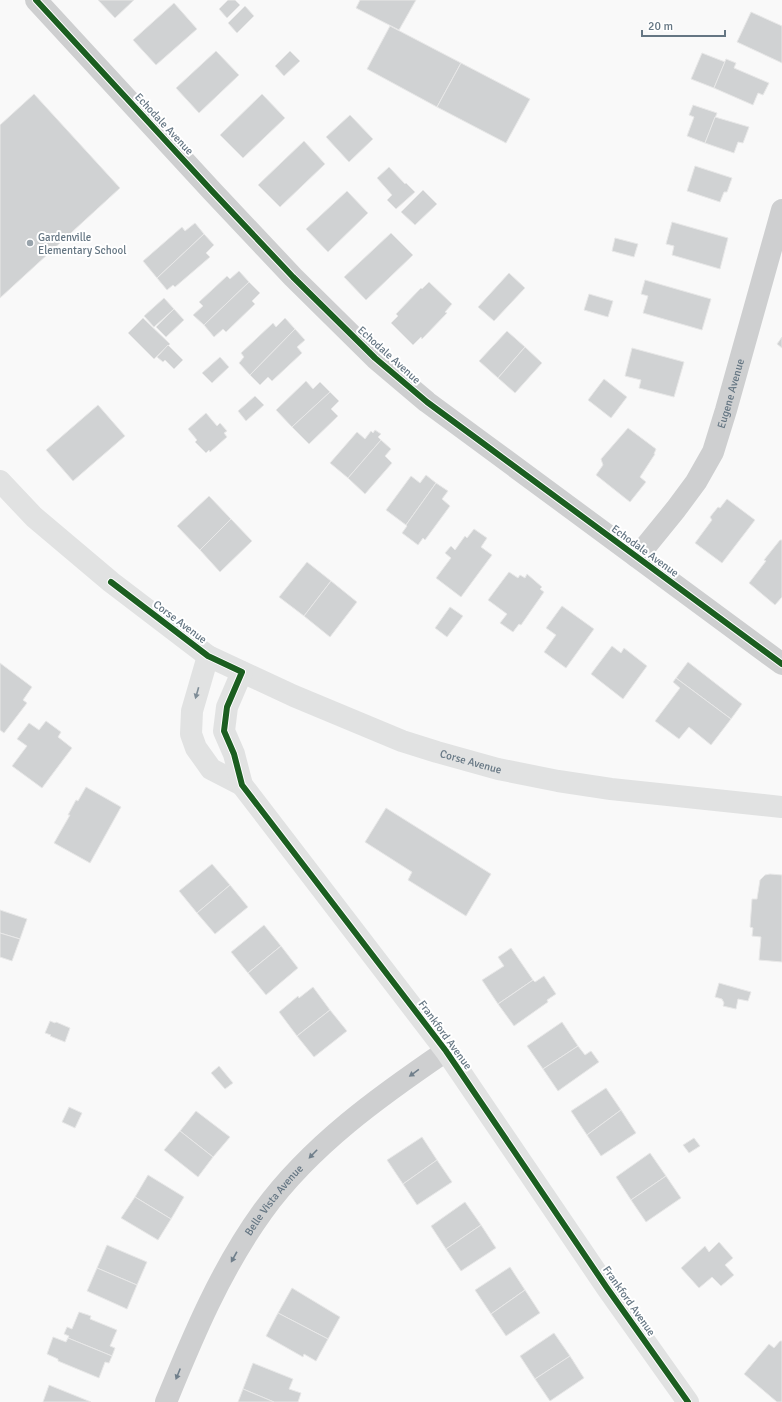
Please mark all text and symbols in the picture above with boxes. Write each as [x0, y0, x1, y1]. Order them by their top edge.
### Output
scale bar [642, 12, 725, 38]
text: 20 m [648, 19, 673, 34]
street label: Echodale Avenue [132, 90, 196, 158]
place label: Gardenville Elementary School [38, 231, 126, 257]
marker: Gardenville Elementary School [25, 238, 35, 248]
street label: Echodale Avenue [355, 323, 423, 387]
street label: Eugene Avenue [714, 357, 747, 430]
street label: Echodale Avenue [609, 522, 681, 580]
street label: Corse Avenue [151, 598, 209, 646]
one-way arrow [194, 687, 200, 699]
street label: Corse Avenue [439, 747, 503, 776]
street label: Frankford Avenue [416, 998, 474, 1072]
one-way arrow [409, 1069, 420, 1077]
one-way arrow [308, 1149, 318, 1159]
street label: Belle Vista Avenue [242, 1162, 306, 1238]
one-way arrow [231, 1251, 237, 1263]
street label: Frankford Avenue [600, 1263, 658, 1339]
one-way arrow [174, 1369, 180, 1381]

